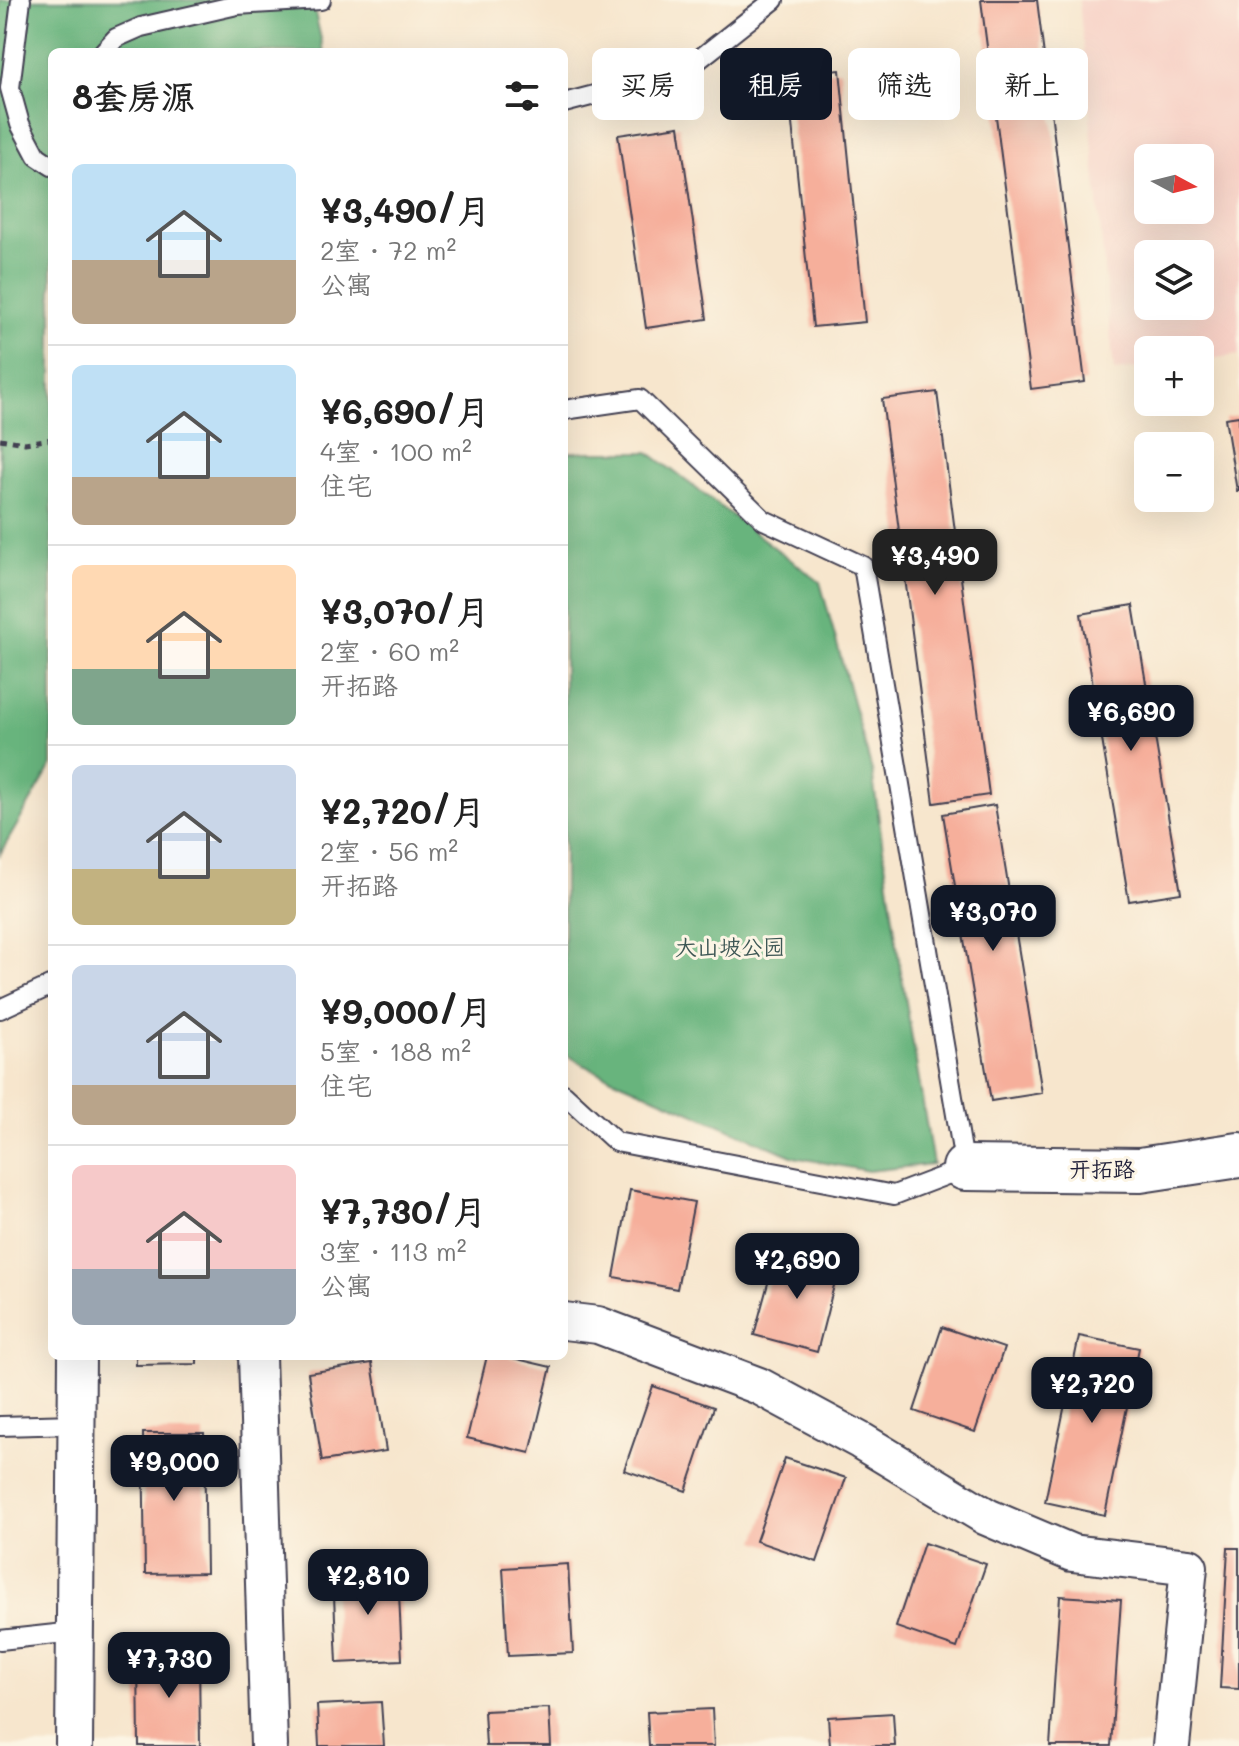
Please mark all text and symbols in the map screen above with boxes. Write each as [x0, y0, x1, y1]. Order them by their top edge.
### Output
chip: 买房 [592, 48, 704, 120]
chip: 租房 [720, 48, 832, 120]
chip: 筛选 [848, 48, 960, 120]
chip: 新上 [976, 48, 1088, 120]
text: 8套房源 [72, 73, 195, 118]
icon: filters [500, 74, 544, 118]
north arrow [1134, 144, 1214, 224]
map controls [1134, 144, 1214, 512]
text: ¥3,490/月 [320, 187, 491, 232]
icon: home [136, 196, 232, 292]
text: 2室 · 72 m² [320, 233, 456, 267]
button: layers [1134, 240, 1214, 320]
text: 公寓 [320, 267, 372, 301]
button: + [1134, 336, 1214, 416]
text: ¥6,690/月 [320, 388, 490, 433]
icon: home [136, 397, 232, 493]
button: − [1134, 432, 1214, 512]
text: 4室 · 100 m² [320, 434, 472, 468]
text: 住宅 [320, 468, 372, 502]
pin: ¥3,490 [870, 529, 1000, 597]
text: ¥3,490 [890, 538, 980, 572]
text: ¥3,070/月 [320, 588, 490, 633]
icon: home [136, 597, 232, 693]
text: 2室 · 60 m² [320, 634, 459, 668]
text: 开拓路 [320, 668, 398, 702]
pin: ¥6,690 [1066, 685, 1196, 753]
text: ¥6,690 [1087, 694, 1175, 728]
text: ¥2,720/月 [320, 788, 485, 833]
icon: home [136, 797, 232, 893]
text: 2室 · 56 m² [320, 834, 458, 868]
text: 开拓路 [320, 868, 398, 902]
pin: ¥3,070 [928, 885, 1058, 953]
text: ¥3,070 [949, 894, 1037, 928]
park label: 大山坡公园 [675, 932, 785, 961]
text: ¥9,000/月 [320, 988, 493, 1033]
icon: home [136, 997, 232, 1093]
text: 5室 · 188 m² [320, 1034, 471, 1068]
text: 住宅 [320, 1068, 372, 1102]
street label: 开拓路 [1069, 1154, 1135, 1183]
text: ¥7,730/月 [320, 1188, 487, 1233]
icon: home [136, 1197, 232, 1293]
pin: ¥2,690 [732, 1233, 862, 1301]
text: 3室 · 113 m² [320, 1234, 467, 1268]
text: ¥2,690 [753, 1242, 841, 1276]
text: 公寓 [320, 1268, 372, 1302]
pin: ¥2,720 [1027, 1357, 1157, 1425]
text: ¥2,720 [1049, 1366, 1135, 1400]
pin: ¥9,000 [109, 1435, 239, 1503]
text: ¥9,000 [129, 1444, 219, 1478]
pin: ¥2,810 [303, 1549, 433, 1617]
text: ¥2,810 [326, 1558, 410, 1592]
pin: ¥7,730 [104, 1632, 234, 1700]
text: ¥7,730 [126, 1641, 212, 1675]

